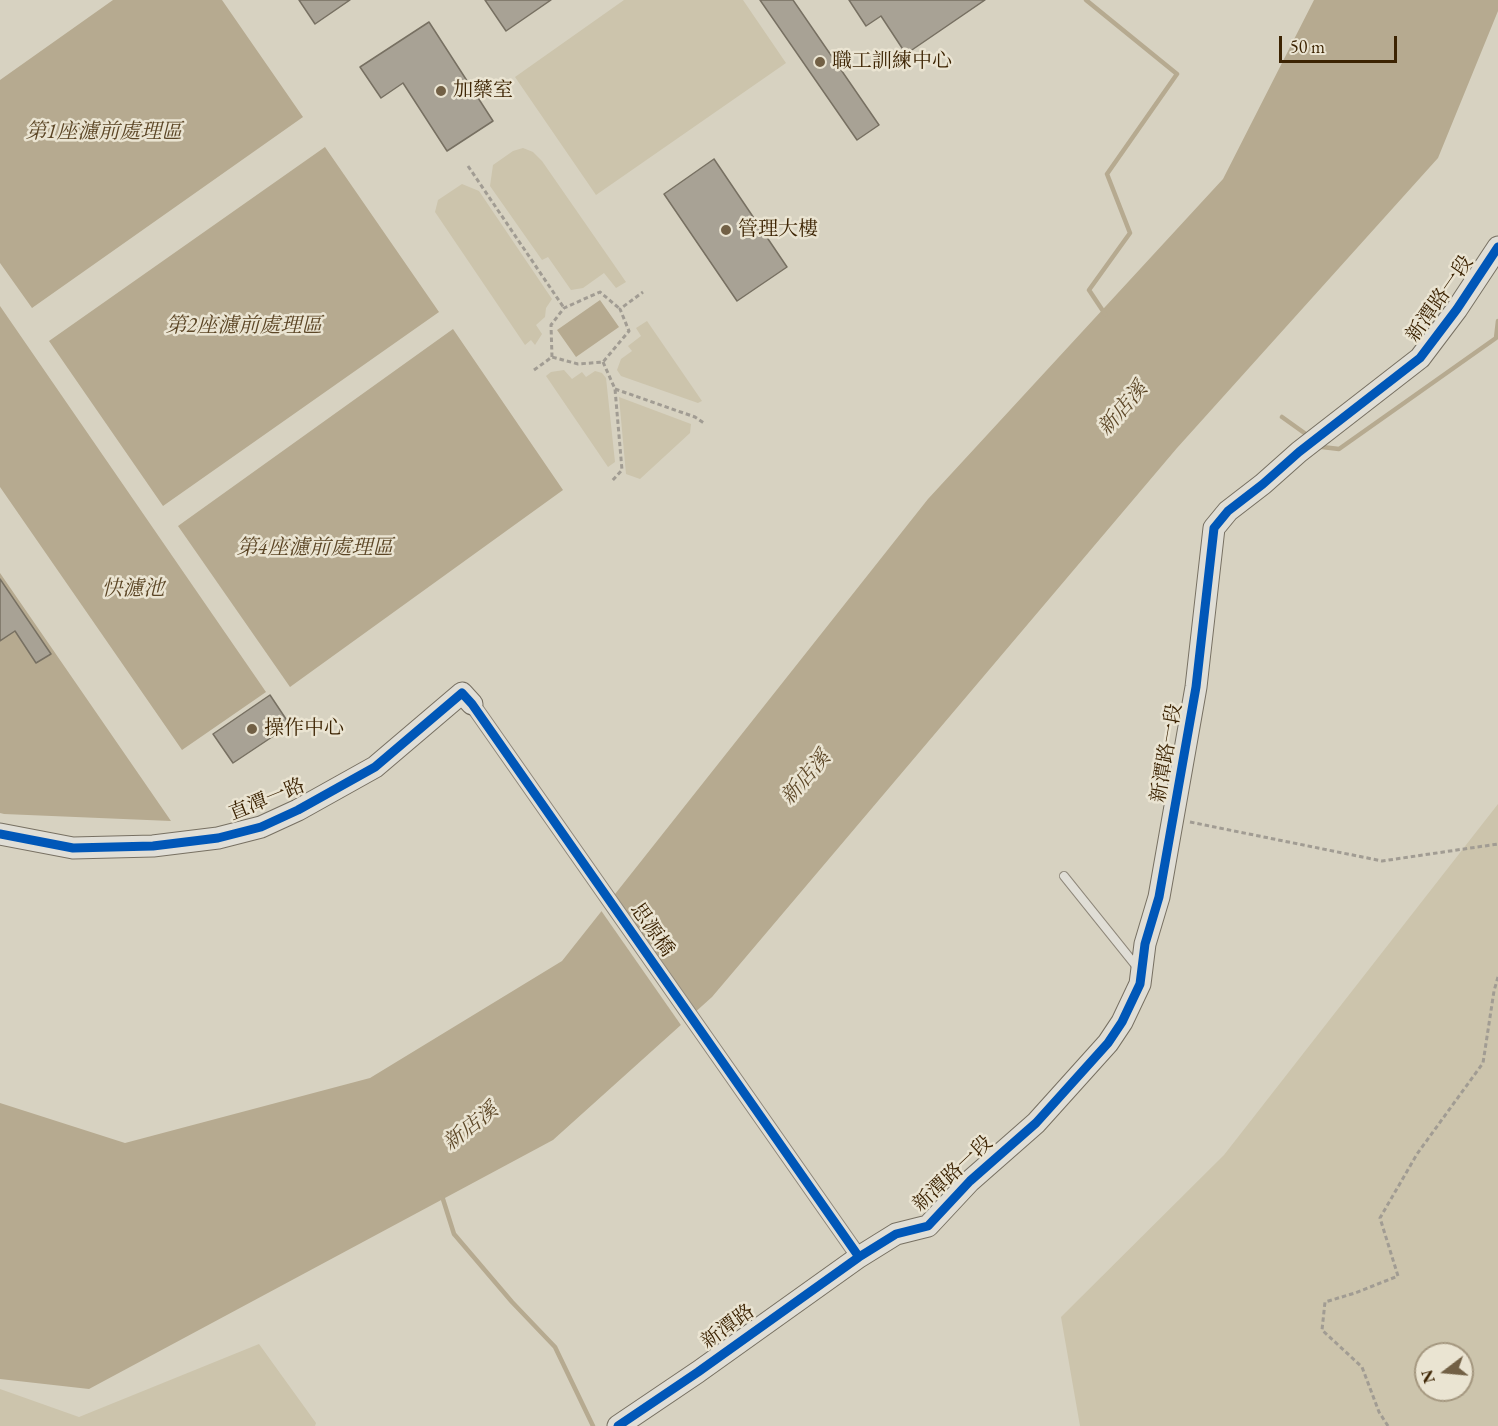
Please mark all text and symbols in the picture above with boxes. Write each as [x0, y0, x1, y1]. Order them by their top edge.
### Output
scale bar [1282, 24, 1400, 62]
text: 50 m [1290, 35, 1325, 58]
place label: 職工訓練中心 [832, 50, 952, 74]
marker: 職工訓練中心 [813, 55, 827, 69]
place label: 加藥室 [453, 79, 513, 103]
marker: 加藥室 [434, 84, 448, 98]
water label: 第1座濾前處理區 [25, 119, 183, 145]
place label: 管理大樓 [738, 218, 818, 242]
marker: 管理大樓 [719, 223, 733, 237]
street label: 新潭路一段 [1401, 251, 1479, 347]
water label: 第2座濾前處理區 [165, 313, 323, 339]
water label: 新店溪 [1093, 377, 1153, 441]
water label: 第4座濾前處理區 [236, 535, 394, 561]
water label: 快濾池 [102, 576, 164, 602]
street label: 新潭路一段 [1146, 702, 1188, 804]
place label: 操作中心 [264, 717, 344, 741]
marker: 操作中心 [245, 722, 259, 736]
water label: 新店溪 [776, 746, 836, 810]
street label: 直潭一路 [225, 774, 309, 826]
street label: 思源橋 [625, 899, 679, 961]
water label: 新店溪 [438, 1098, 504, 1156]
street label: 新潭路一段 [908, 1131, 998, 1217]
street label: 新潭路 [697, 1300, 759, 1354]
north arrow [1414, 1342, 1474, 1402]
text: N [1416, 1367, 1440, 1386]

